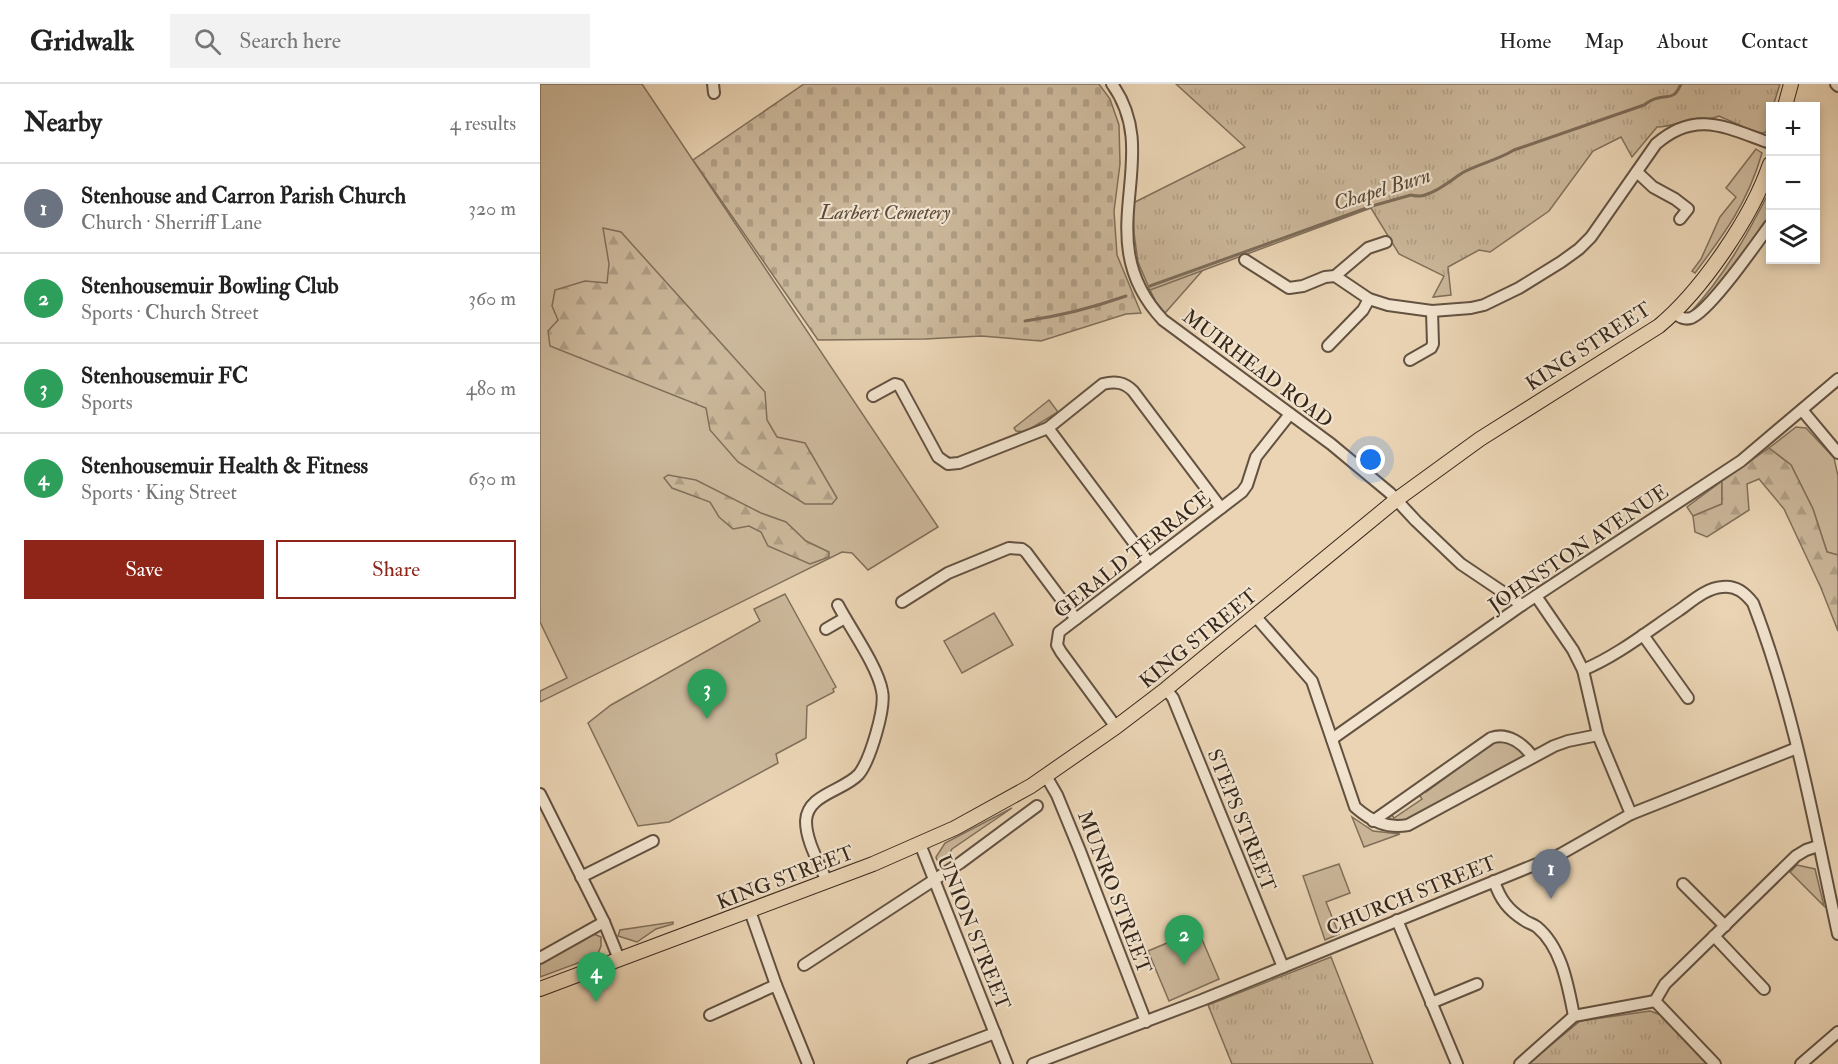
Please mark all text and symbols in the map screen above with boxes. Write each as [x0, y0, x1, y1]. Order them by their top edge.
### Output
search box [170, 14, 590, 68]
text: Gridwalk [30, 24, 134, 59]
icon: search [191, 25, 224, 58]
text: Search here [239, 27, 341, 55]
text: Home [1499, 28, 1551, 55]
text: Map [1584, 28, 1624, 55]
text: About [1657, 28, 1708, 55]
text: Contact [1741, 28, 1808, 55]
map controls [1766, 102, 1820, 264]
button: + [1766, 102, 1820, 156]
text: Nearby [24, 107, 102, 139]
text: 4 results [450, 111, 516, 136]
button: − [1766, 156, 1820, 210]
water label: Chapel Burn [1330, 162, 1434, 217]
text: Stenhouse and Carron Parish Church [81, 182, 406, 210]
text: 1 [40, 196, 47, 221]
text: 320 m [468, 196, 516, 221]
park label: Larbert Cemetery [819, 200, 951, 225]
text: Church · Sherriff Lane [81, 210, 262, 235]
button: layers [1766, 210, 1820, 264]
text: Stenhousemuir Bowling Club [81, 272, 339, 300]
text: 2 [38, 286, 49, 311]
text: 360 m [468, 286, 516, 311]
street label: KING STREET [1521, 296, 1656, 396]
text: Sports · Church Street [81, 300, 259, 325]
street label: MUIRHEAD ROAD [1178, 304, 1338, 433]
text: Stenhousemuir FC [81, 362, 248, 390]
text: 3 [40, 376, 47, 401]
text: 480 m [466, 376, 516, 401]
text: Sports [81, 390, 133, 415]
your location [1356, 445, 1385, 474]
text: Stenhousemuir Health & Fitness [81, 452, 368, 480]
text: 4 [38, 466, 49, 491]
text: 630 m [468, 466, 516, 491]
street label: JOHNSTON AVENUE [1483, 479, 1673, 618]
text: Sports · King Street [81, 480, 237, 505]
street label: GERALD TERRACE [1049, 485, 1216, 624]
button: Save [24, 540, 264, 599]
button: Share [276, 540, 516, 599]
street label: KING STREET [1134, 583, 1263, 694]
pin: 3 [688, 670, 726, 719]
street label: STEPS STREET [1202, 745, 1282, 895]
street label: MUNRO STREET [1072, 807, 1157, 977]
street label: KING STREET [713, 840, 857, 915]
street label: CHURCH STREET [1323, 850, 1500, 941]
pin: 1 [1532, 850, 1570, 899]
street label: UNION STREET [931, 851, 1016, 1013]
pin: 2 [1164, 916, 1204, 965]
pin: 4 [576, 952, 616, 1002]

